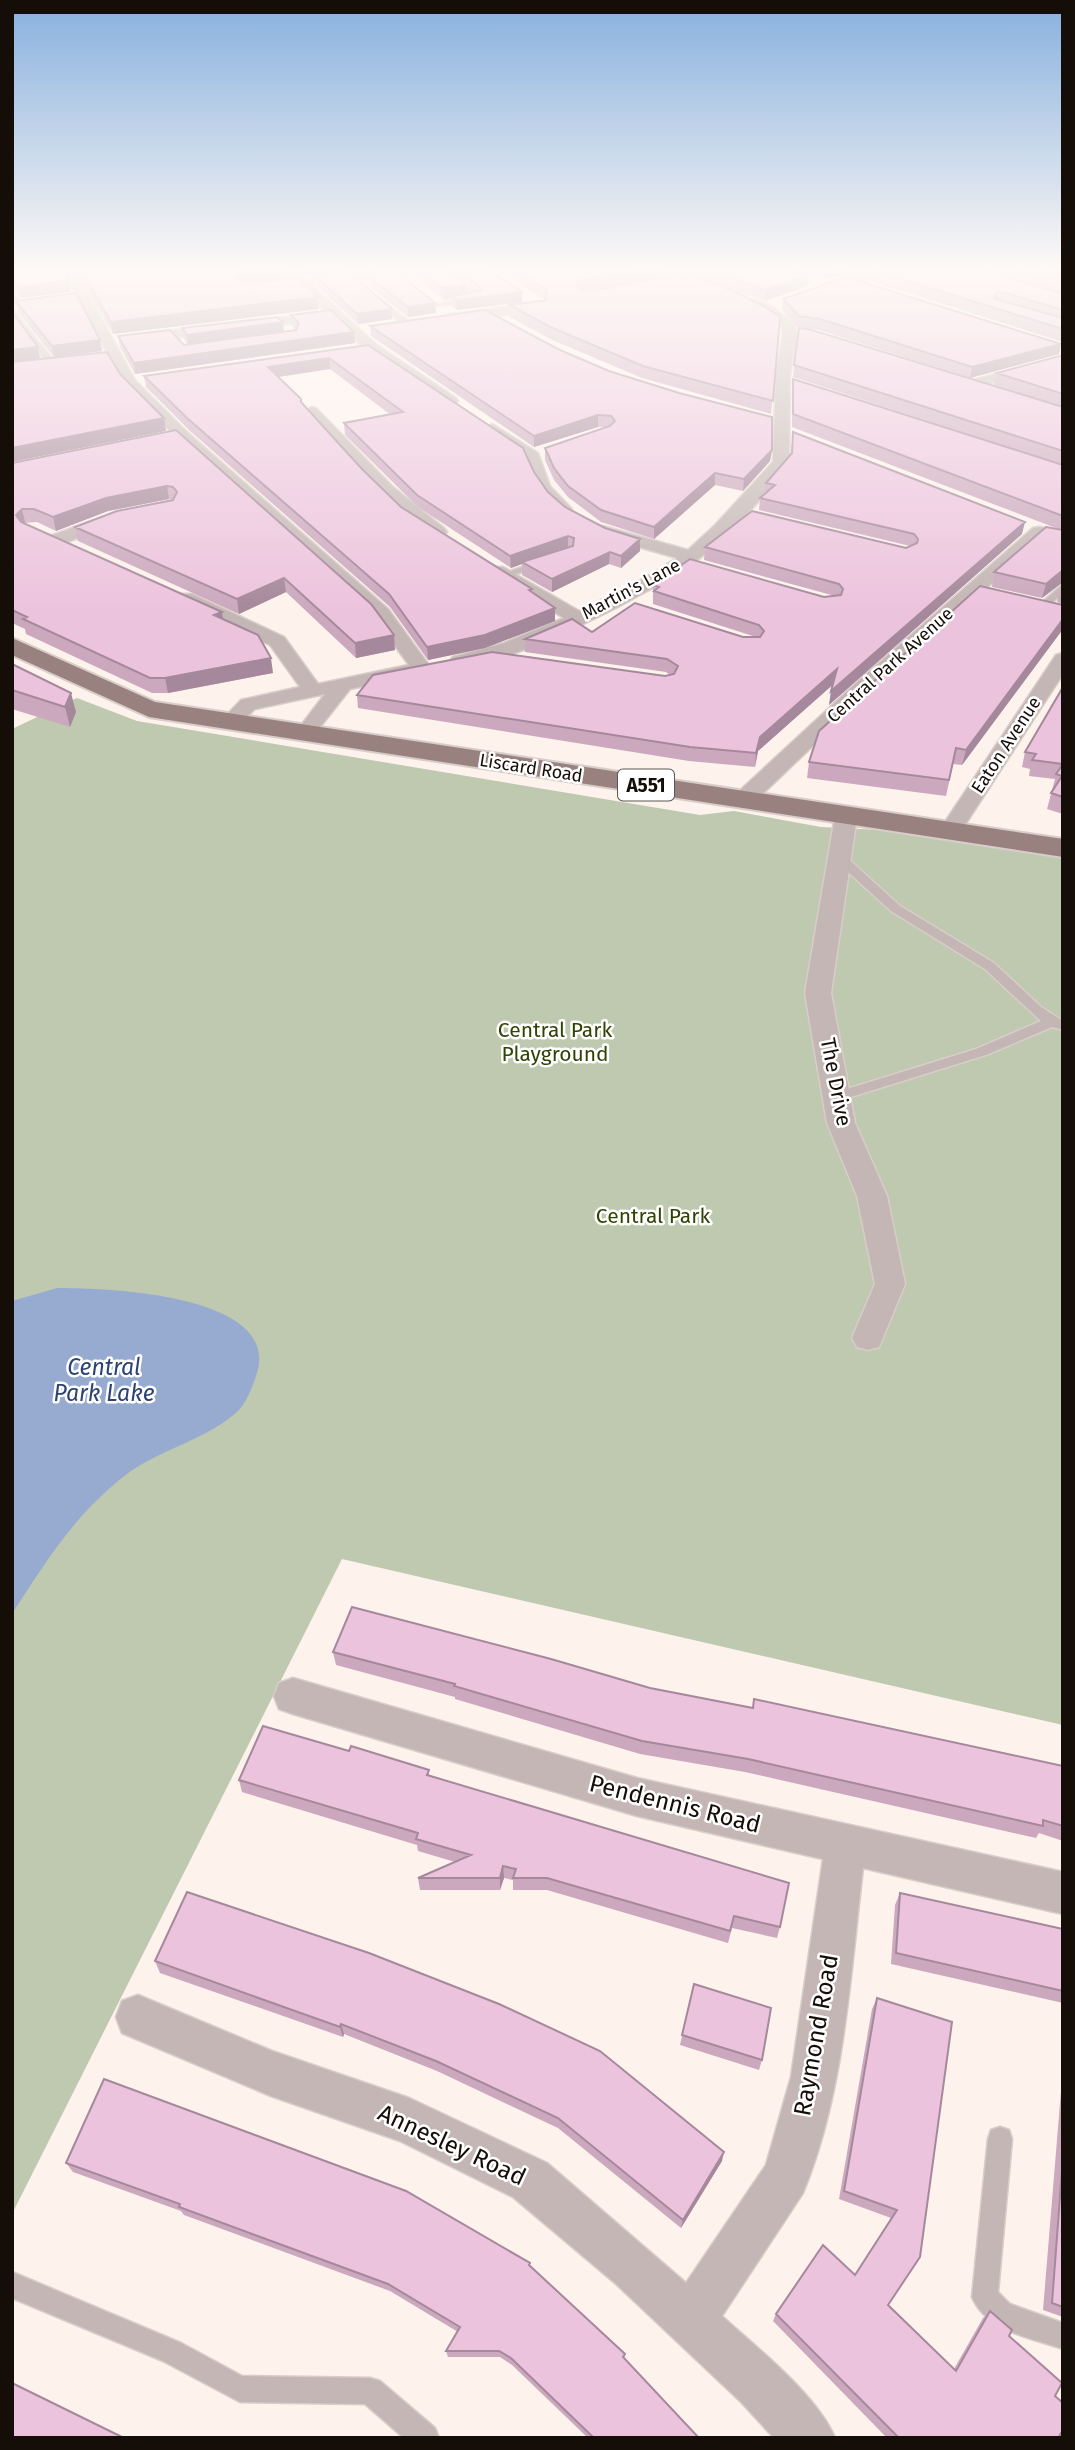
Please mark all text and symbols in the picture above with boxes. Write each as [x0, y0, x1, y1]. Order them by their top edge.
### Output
street label: Martin's Lane [578, 554, 684, 624]
street label: Central Park Avenue [822, 602, 958, 728]
street label: Eaton Avenue [967, 692, 1045, 798]
street label: Liscard Road [478, 749, 584, 787]
road number: A551 [618, 770, 674, 800]
park label: Central Park Playground [498, 1017, 612, 1067]
street label: The Drive [815, 1036, 857, 1128]
park label: Central Park [596, 1203, 710, 1229]
water label: Central Park Lake [53, 1353, 155, 1407]
street label: Pendennis Road [586, 1769, 764, 1839]
street label: Raymond Road [788, 1952, 844, 2118]
street label: Annesley Road [374, 2099, 530, 2191]

